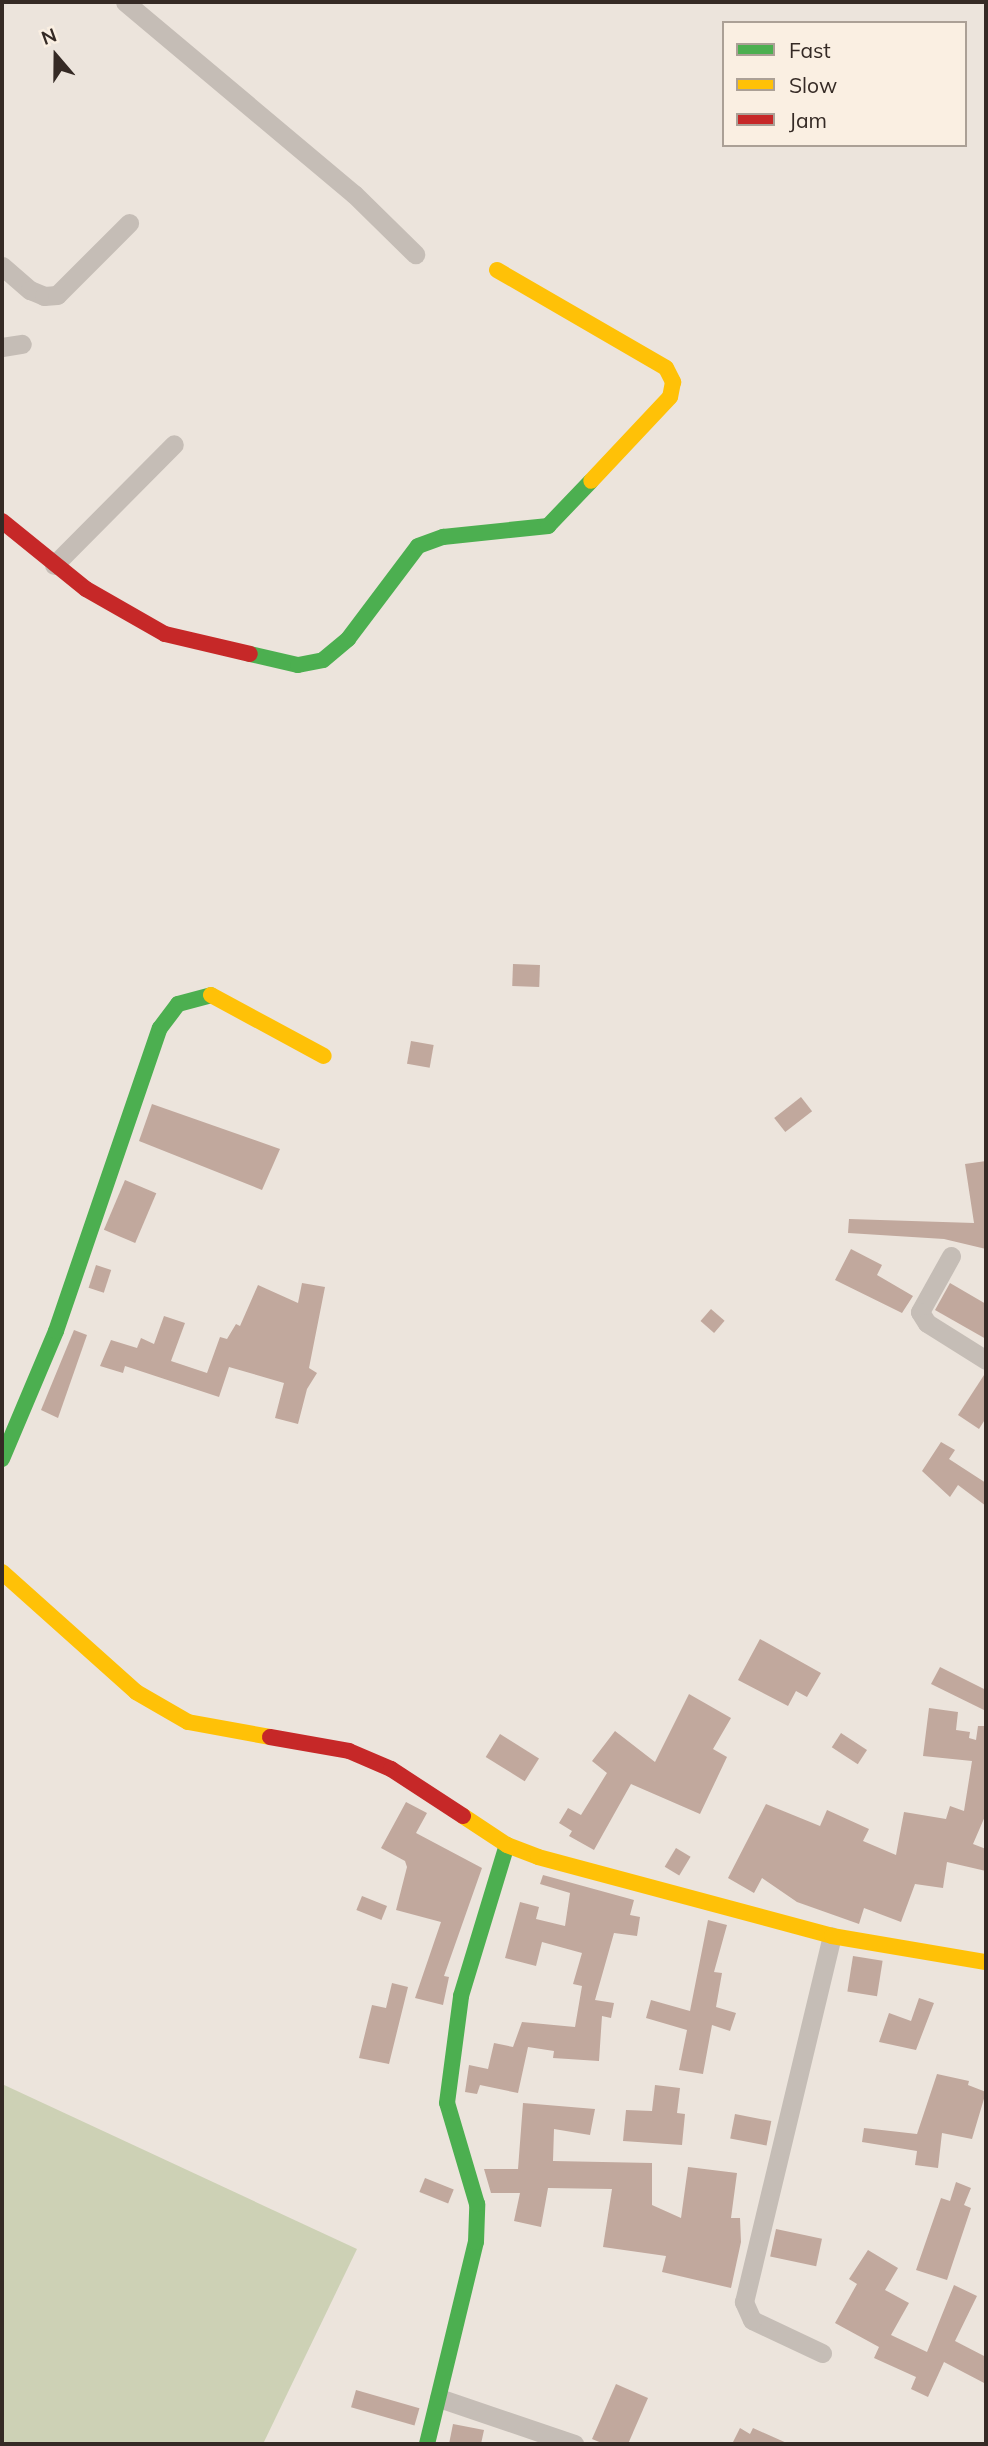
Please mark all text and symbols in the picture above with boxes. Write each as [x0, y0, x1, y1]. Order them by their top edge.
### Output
north arrow [21, 21, 91, 91]
legend [722, 21, 967, 147]
text: N [38, 23, 60, 50]
text: Fast [789, 37, 831, 63]
text: Slow [789, 72, 837, 98]
text: Jam [789, 107, 827, 133]

